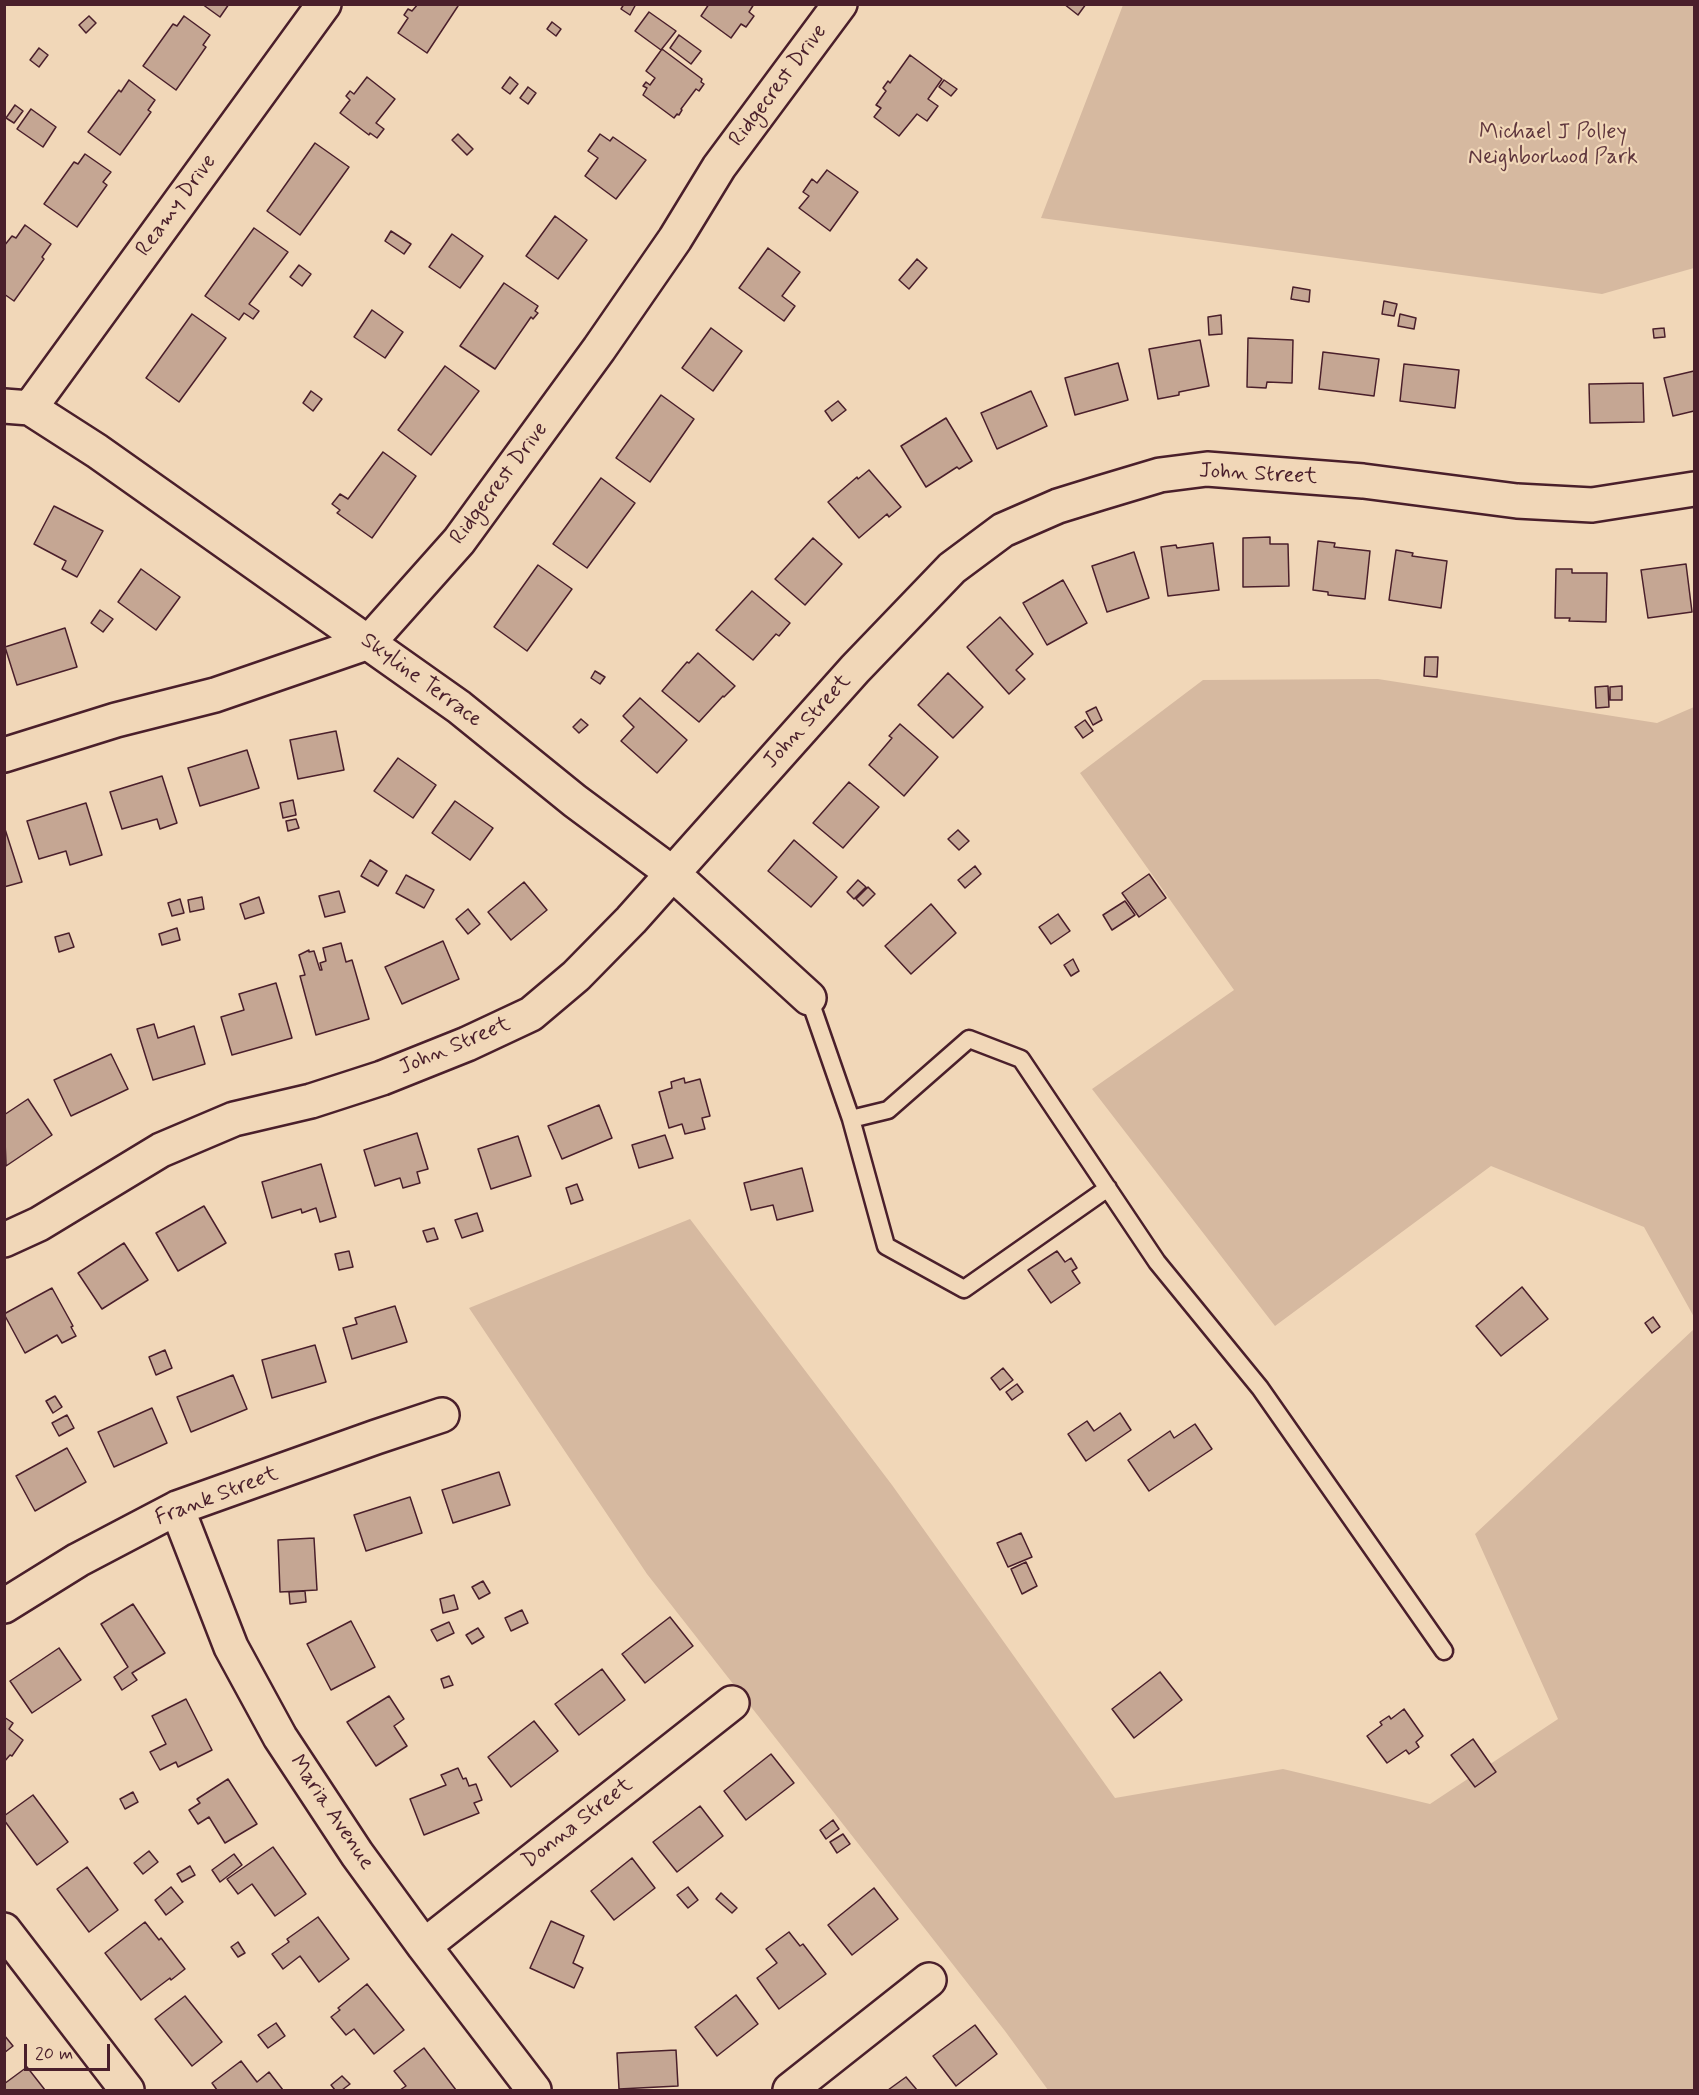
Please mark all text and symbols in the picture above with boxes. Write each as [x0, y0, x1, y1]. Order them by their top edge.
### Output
street label: Ridgecrest Drive [724, 19, 834, 153]
park label: Michael J Polley Neighborhood Park [1468, 120, 1638, 172]
street label: Reamy Drive [131, 150, 223, 262]
street label: Ridgecrest Drive [445, 417, 555, 551]
street label: John Street [1198, 459, 1318, 491]
street label: Skyline Terrace [355, 628, 487, 734]
street label: John Street [759, 669, 857, 775]
street label: John Street [395, 1012, 515, 1082]
street label: Frank Street [152, 1461, 282, 1533]
street label: Maria Avenue [283, 1751, 379, 1875]
street label: Donna Street [518, 1773, 638, 1875]
scale bar [27, 2032, 112, 2070]
text: 20 m [35, 2042, 73, 2066]

